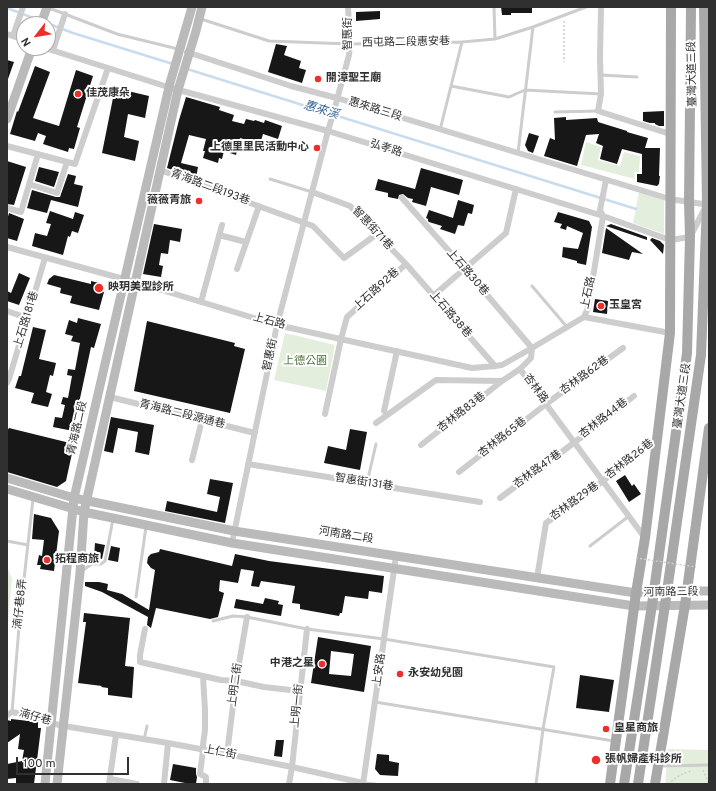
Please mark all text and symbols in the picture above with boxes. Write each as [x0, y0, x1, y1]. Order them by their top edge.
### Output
north arrow [16, 16, 56, 56]
street label: 智惠街 [342, 18, 356, 50]
text: N [19, 35, 35, 49]
street label: 西屯路二段惠安巷 [362, 36, 450, 50]
street label: 臺灣大道三段 [686, 41, 700, 107]
place label: 開漳聖王廟 [326, 72, 381, 86]
marker: 開漳聖王廟 [313, 74, 323, 84]
place label: 佳茂康朵 [86, 87, 130, 101]
marker: 佳茂康朵 [73, 89, 83, 99]
street label: 惠來路三段 [347, 96, 403, 124]
water label: 惠來溪 [302, 99, 340, 123]
street label: 弘孝路 [368, 138, 404, 160]
place label: 上德里里民活動中心 [210, 141, 309, 155]
marker: 上德里里民活動中心 [312, 143, 322, 153]
street label: 青海路二段193巷 [169, 168, 251, 208]
place label: 薇薇青旅 [147, 194, 191, 208]
marker: 薇薇青旅 [194, 196, 204, 206]
street label: 智惠街71巷 [349, 205, 395, 253]
street label: 上石路30巷 [443, 247, 491, 299]
street label: 上石路92巷 [351, 266, 403, 314]
street label: 上石路 [579, 275, 599, 311]
place label: 映玥美型診所 [108, 281, 174, 295]
marker: 映玥美型診所 [93, 282, 105, 294]
street label: 上石路38巷 [426, 289, 474, 341]
street label: 上石路181巷 [12, 290, 42, 350]
place label: 玉皇宮 [609, 299, 642, 313]
marker: 玉皇宮 [596, 301, 606, 311]
street label: 上石路 [251, 311, 287, 333]
street label: 智惠街 [261, 337, 281, 373]
street label: 杏林路62巷 [558, 354, 612, 398]
park label: 上德公園 [283, 355, 327, 369]
street label: 臺灣大道三段 [672, 362, 694, 430]
street label: 杏林路 [520, 372, 550, 406]
street label: 杏林路83巷 [435, 390, 489, 436]
street label: 杏林路44巷 [577, 396, 631, 442]
street label: 青海路二段源通巷 [138, 398, 226, 432]
street label: 青海路二段 [65, 400, 91, 456]
street label: 杏林路65巷 [476, 415, 530, 461]
street label: 杏林路26巷 [603, 437, 657, 483]
street label: 杏林路47巷 [511, 448, 565, 492]
street label: 智惠街131巷 [334, 472, 394, 494]
street label: 杏林路29巷 [548, 480, 602, 524]
street label: 河南路二段 [318, 525, 374, 547]
place label: 拓程商旅 [55, 553, 99, 567]
marker: 拓程商旅 [42, 555, 52, 565]
street label: 湳仔巷8弄 [12, 578, 30, 630]
street label: 河南路三段 [643, 586, 699, 600]
street label: 上安路 [371, 653, 389, 687]
place label: 中港之星 [270, 657, 314, 671]
marker: 中港之星 [317, 659, 327, 669]
street label: 上明二街 [226, 662, 246, 708]
place label: 永安幼兒園 [408, 667, 463, 681]
marker: 永安幼兒園 [395, 669, 405, 679]
street label: 上明一街 [289, 683, 307, 729]
street label: 湳仔巷 [17, 707, 53, 729]
place label: 皇星商旅 [614, 722, 658, 736]
marker: 皇星商旅 [601, 724, 611, 734]
street label: 上仁街 [203, 743, 237, 763]
scale bar [18, 749, 131, 775]
place label: 張帆婦產科診所 [605, 753, 682, 767]
marker: 張帆婦產科診所 [590, 754, 602, 766]
text: 100 m [23, 756, 56, 772]

